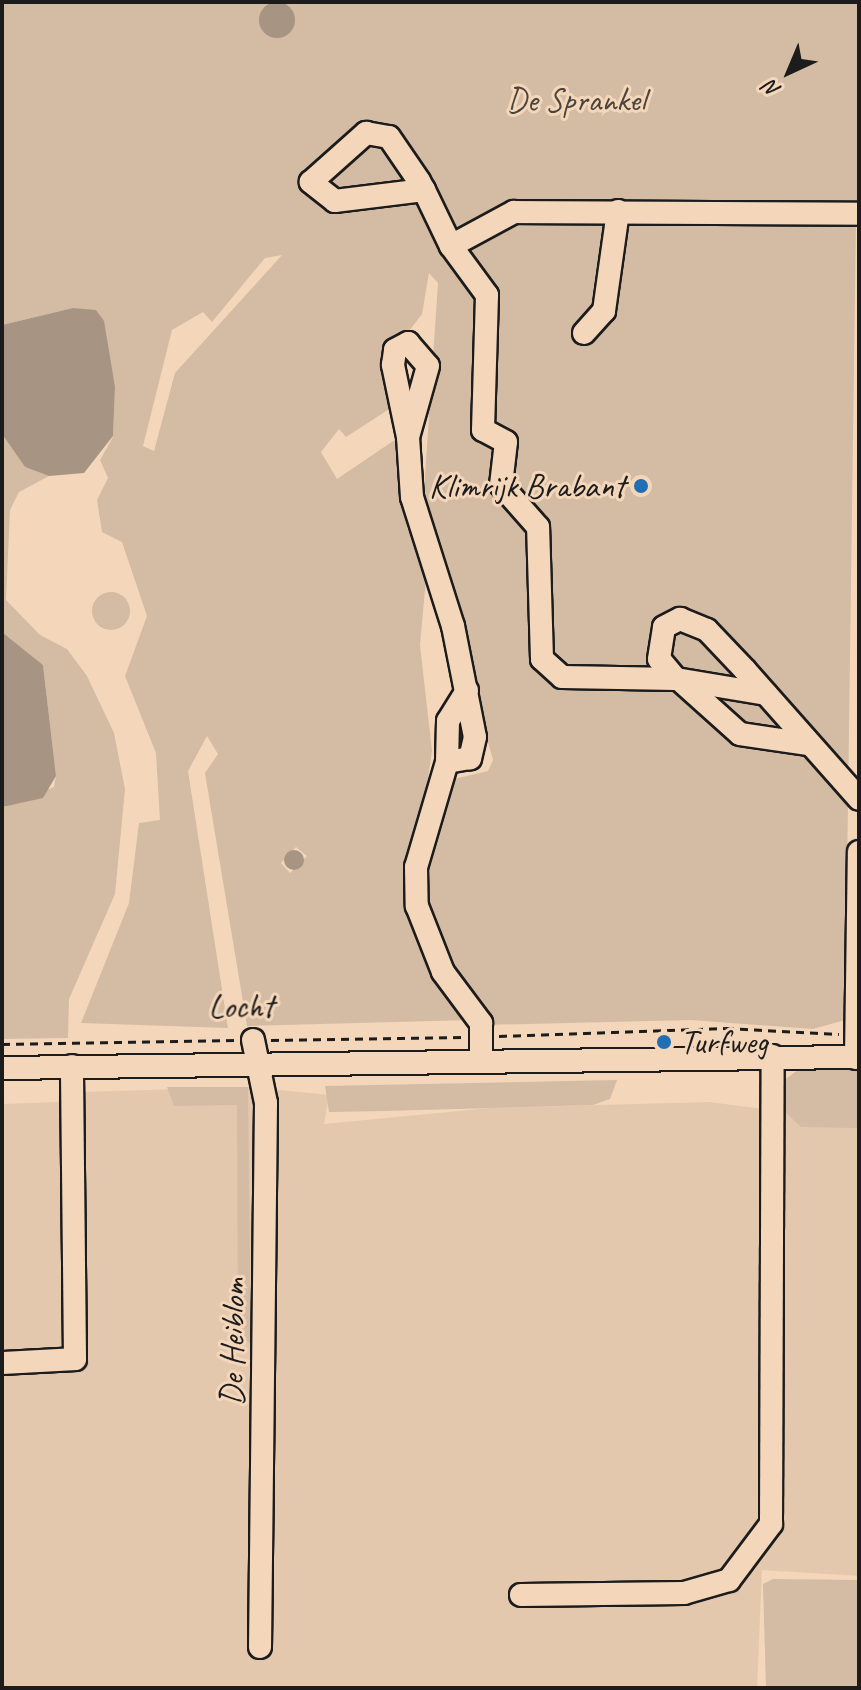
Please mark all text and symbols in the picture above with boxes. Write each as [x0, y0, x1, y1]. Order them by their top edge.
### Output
north arrow [749, 32, 829, 112]
text: N [758, 74, 787, 104]
park label: De Sprankel [506, 80, 646, 120]
place label: Klimrijk Brabant [429, 466, 625, 506]
marker: Klimrijk Brabant [632, 477, 650, 495]
street label: Locht [208, 985, 274, 1027]
place label: Turfweg [680, 1022, 768, 1062]
marker: Turfweg [655, 1033, 673, 1051]
street label: De Heiblom [210, 1278, 254, 1406]

